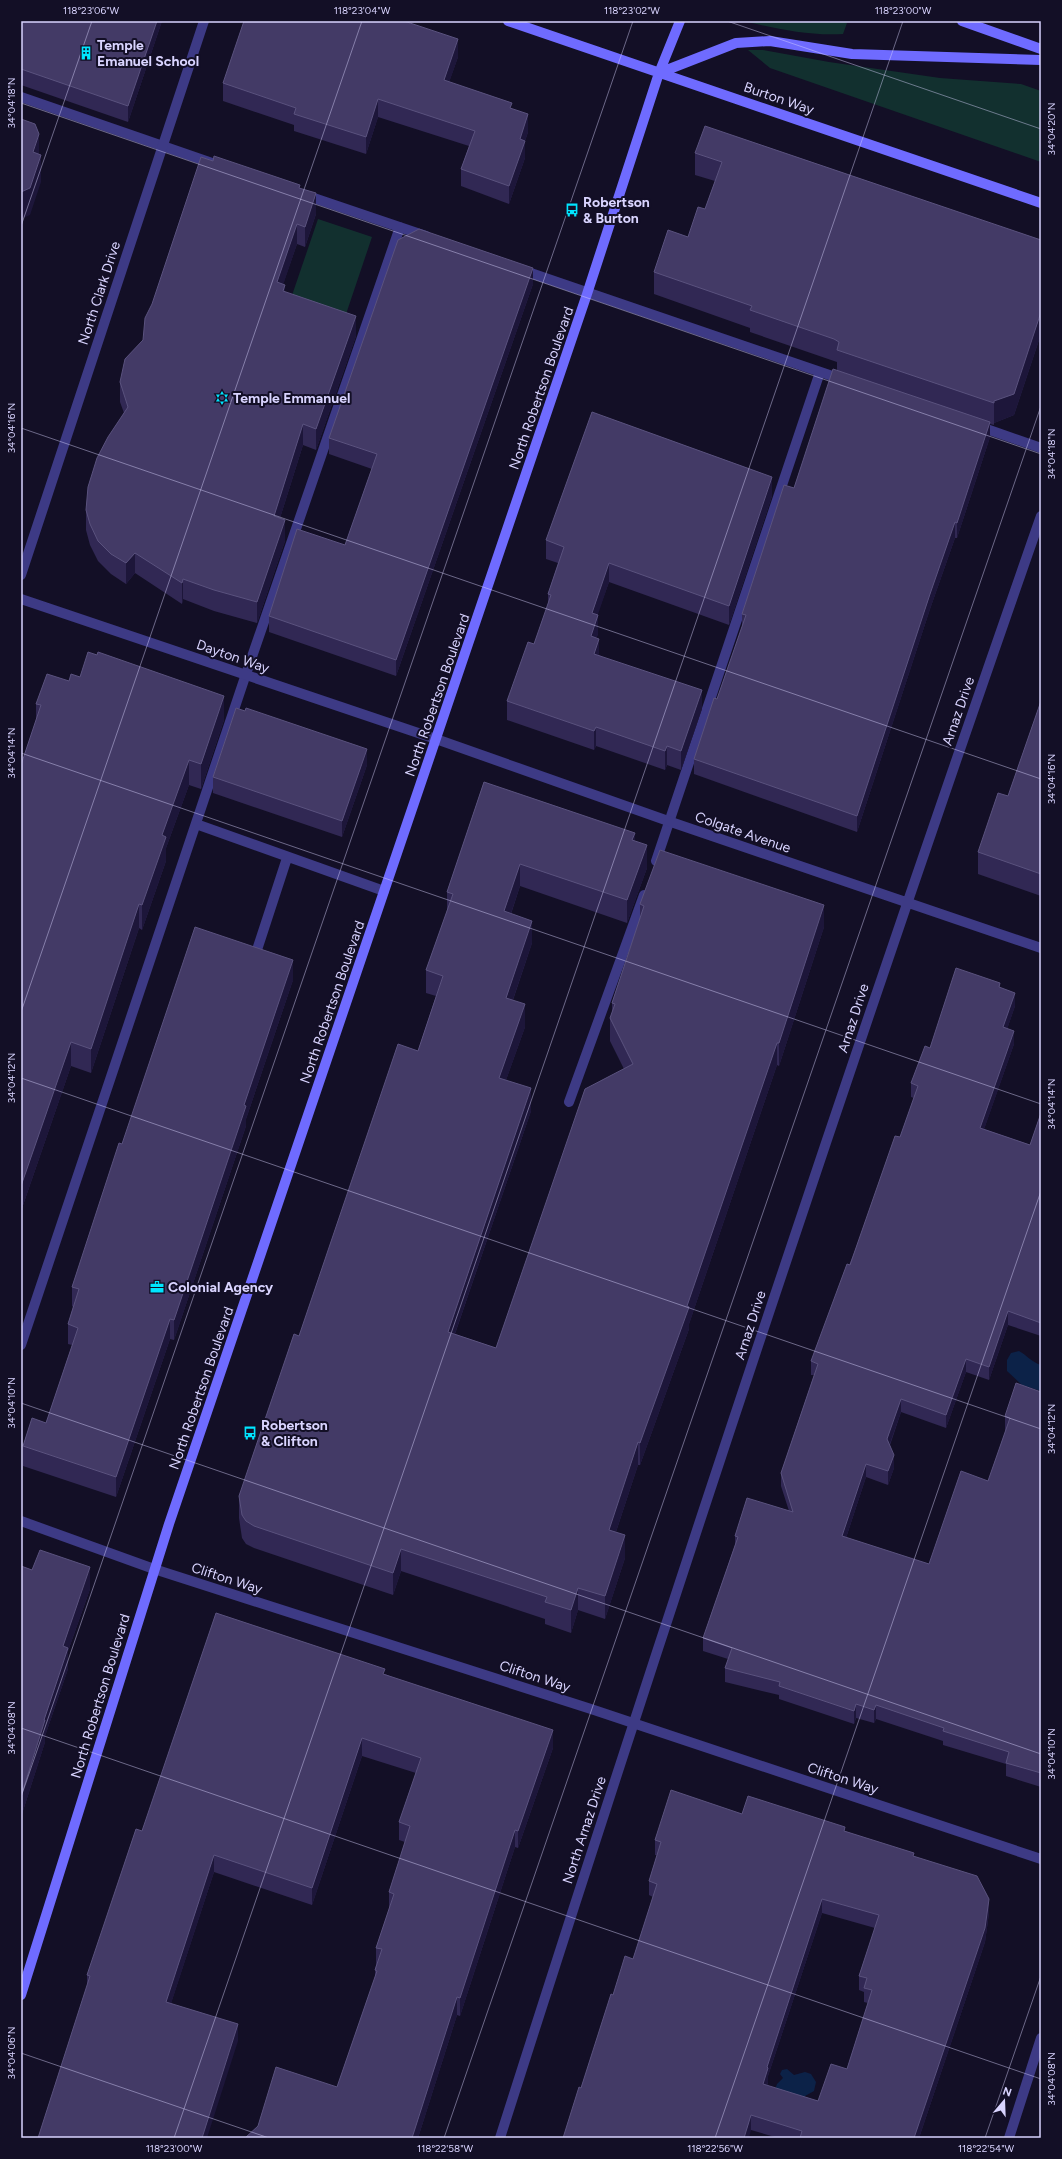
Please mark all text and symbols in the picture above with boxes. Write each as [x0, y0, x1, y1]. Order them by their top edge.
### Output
text: 118°23'06"W [63, 4, 119, 17]
text: 118°23'04"W [334, 4, 391, 17]
text: 118°23'02"W [604, 4, 660, 17]
text: 118°23'00"W [875, 4, 932, 17]
place label: Temple Emanuel School [97, 37, 199, 70]
building icon: Temple Emanuel School [78, 45, 94, 61]
text: 34°04'18"N [5, 77, 18, 129]
street label: Burton Way [742, 79, 817, 119]
text: 34°04'20"N [1045, 103, 1058, 155]
place label: Robertson & Burton [583, 194, 650, 227]
bus stop icon: Robertson & Burton [564, 202, 580, 218]
street label: North Clark Drive [75, 239, 124, 347]
street label: North Robertson Boulevard [506, 304, 577, 472]
synagogue icon: Temple Emmanuel [214, 390, 230, 406]
place label: Temple Emmanuel [233, 390, 350, 407]
text: 34°04'16"N [5, 403, 18, 453]
text: 34°04'18"N [1045, 428, 1058, 480]
street label: North Robertson Boulevard [402, 611, 473, 779]
street label: Dayton Way [194, 636, 272, 677]
street label: Arnaz Drive [939, 674, 978, 748]
text: 34°04'14"N [5, 727, 18, 779]
text: 34°04'16"N [1045, 754, 1058, 804]
street label: Colgate Avenue [693, 808, 793, 857]
street label: North Robertson Boulevard [297, 918, 368, 1086]
street label: Arnaz Drive [834, 981, 873, 1055]
text: 34°04'12"N [5, 1053, 18, 1103]
text: 34°04'14"N [1045, 1078, 1058, 1130]
office icon: Colonial Agency [149, 1279, 165, 1295]
place label: Colonial Agency [168, 1279, 274, 1296]
street label: Arnaz Drive [731, 1288, 770, 1362]
street label: North Robertson Boulevard [166, 1304, 237, 1472]
text: 34°04'10"N [5, 1377, 18, 1429]
text: 34°04'12"N [1045, 1404, 1058, 1454]
place label: Robertson & Clifton [261, 1417, 328, 1450]
bus stop icon: Robertson & Clifton [242, 1425, 258, 1441]
street label: Clifton Way [189, 1559, 265, 1598]
street label: North Robertson Boulevard [67, 1612, 134, 1780]
street label: Clifton Way [497, 1657, 573, 1696]
text: 34°04'08"N [5, 1701, 18, 1755]
text: 34°04'10"N [1045, 1728, 1058, 1780]
street label: Clifton Way [805, 1759, 881, 1798]
street label: North Arnaz Drive [559, 1774, 610, 1886]
text: 34°04'06"N [5, 2027, 18, 2079]
text: 34°04'08"N [1045, 2052, 1058, 2106]
north arrow [984, 2081, 1024, 2121]
text: N [1001, 2084, 1013, 2100]
text: 118°23'00"W [146, 2142, 203, 2155]
text: 118°22'58"W [417, 2142, 473, 2155]
text: 118°22'56"W [687, 2142, 743, 2155]
text: 118°22'54"W [958, 2142, 1014, 2155]

